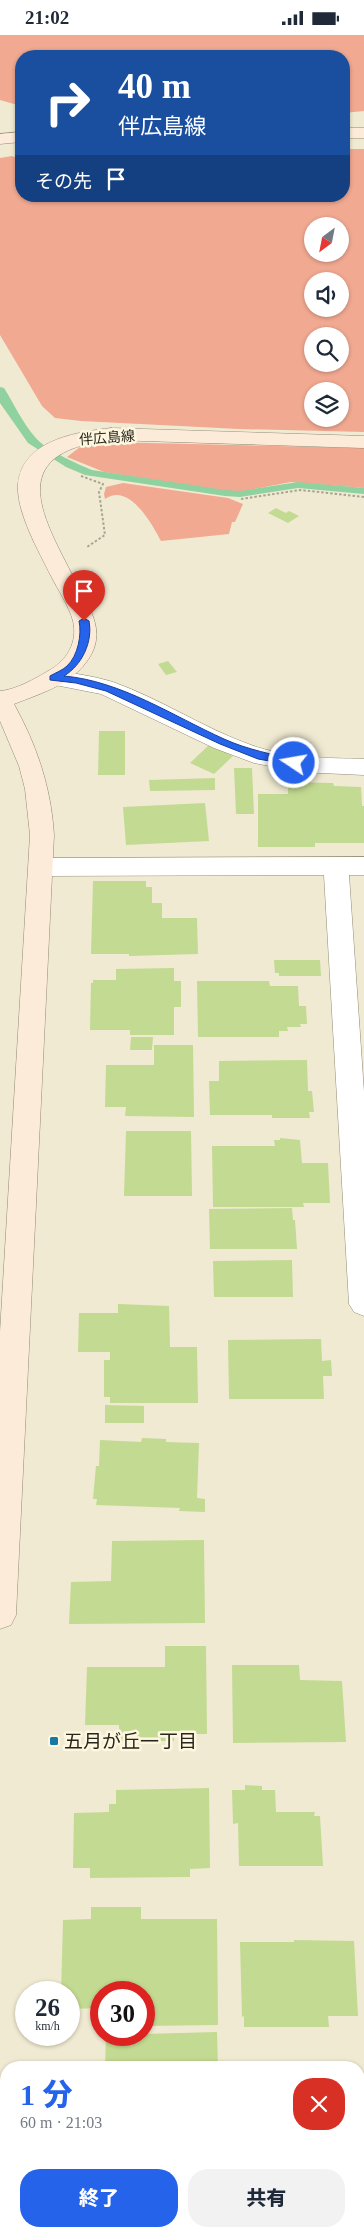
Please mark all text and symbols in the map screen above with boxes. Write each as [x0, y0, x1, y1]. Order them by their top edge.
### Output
text: 21:02 [25, 7, 69, 28]
text: 40 m [118, 67, 191, 106]
icon: right [35, 70, 100, 135]
text: 伴広島線 [118, 114, 206, 139]
icon: arrive [102, 165, 130, 193]
text: その先 [35, 171, 92, 192]
north arrow [304, 217, 349, 263]
map controls [304, 217, 349, 427]
button: sound [304, 272, 349, 317]
button: search [304, 327, 349, 372]
button: layers [304, 382, 349, 427]
street label: 伴広島線 [78, 428, 135, 447]
pin [63, 570, 105, 621]
icon: arrive [70, 577, 98, 605]
position arrow [267, 736, 319, 788]
place label: 五月が丘一丁目 [64, 1731, 197, 1752]
marker: 五月が丘一丁目 [48, 1735, 60, 1747]
speed limit sign: 30 [90, 1981, 155, 2046]
text: 26 [35, 1994, 60, 2021]
text: km/h [35, 2019, 60, 2033]
text: 1 分 [20, 2078, 73, 2111]
button: close [293, 2078, 345, 2130]
text: 60 m · 21:03 [20, 2114, 102, 2131]
button: 終了 [20, 2169, 178, 2227]
button: 共有 [188, 2169, 345, 2227]

